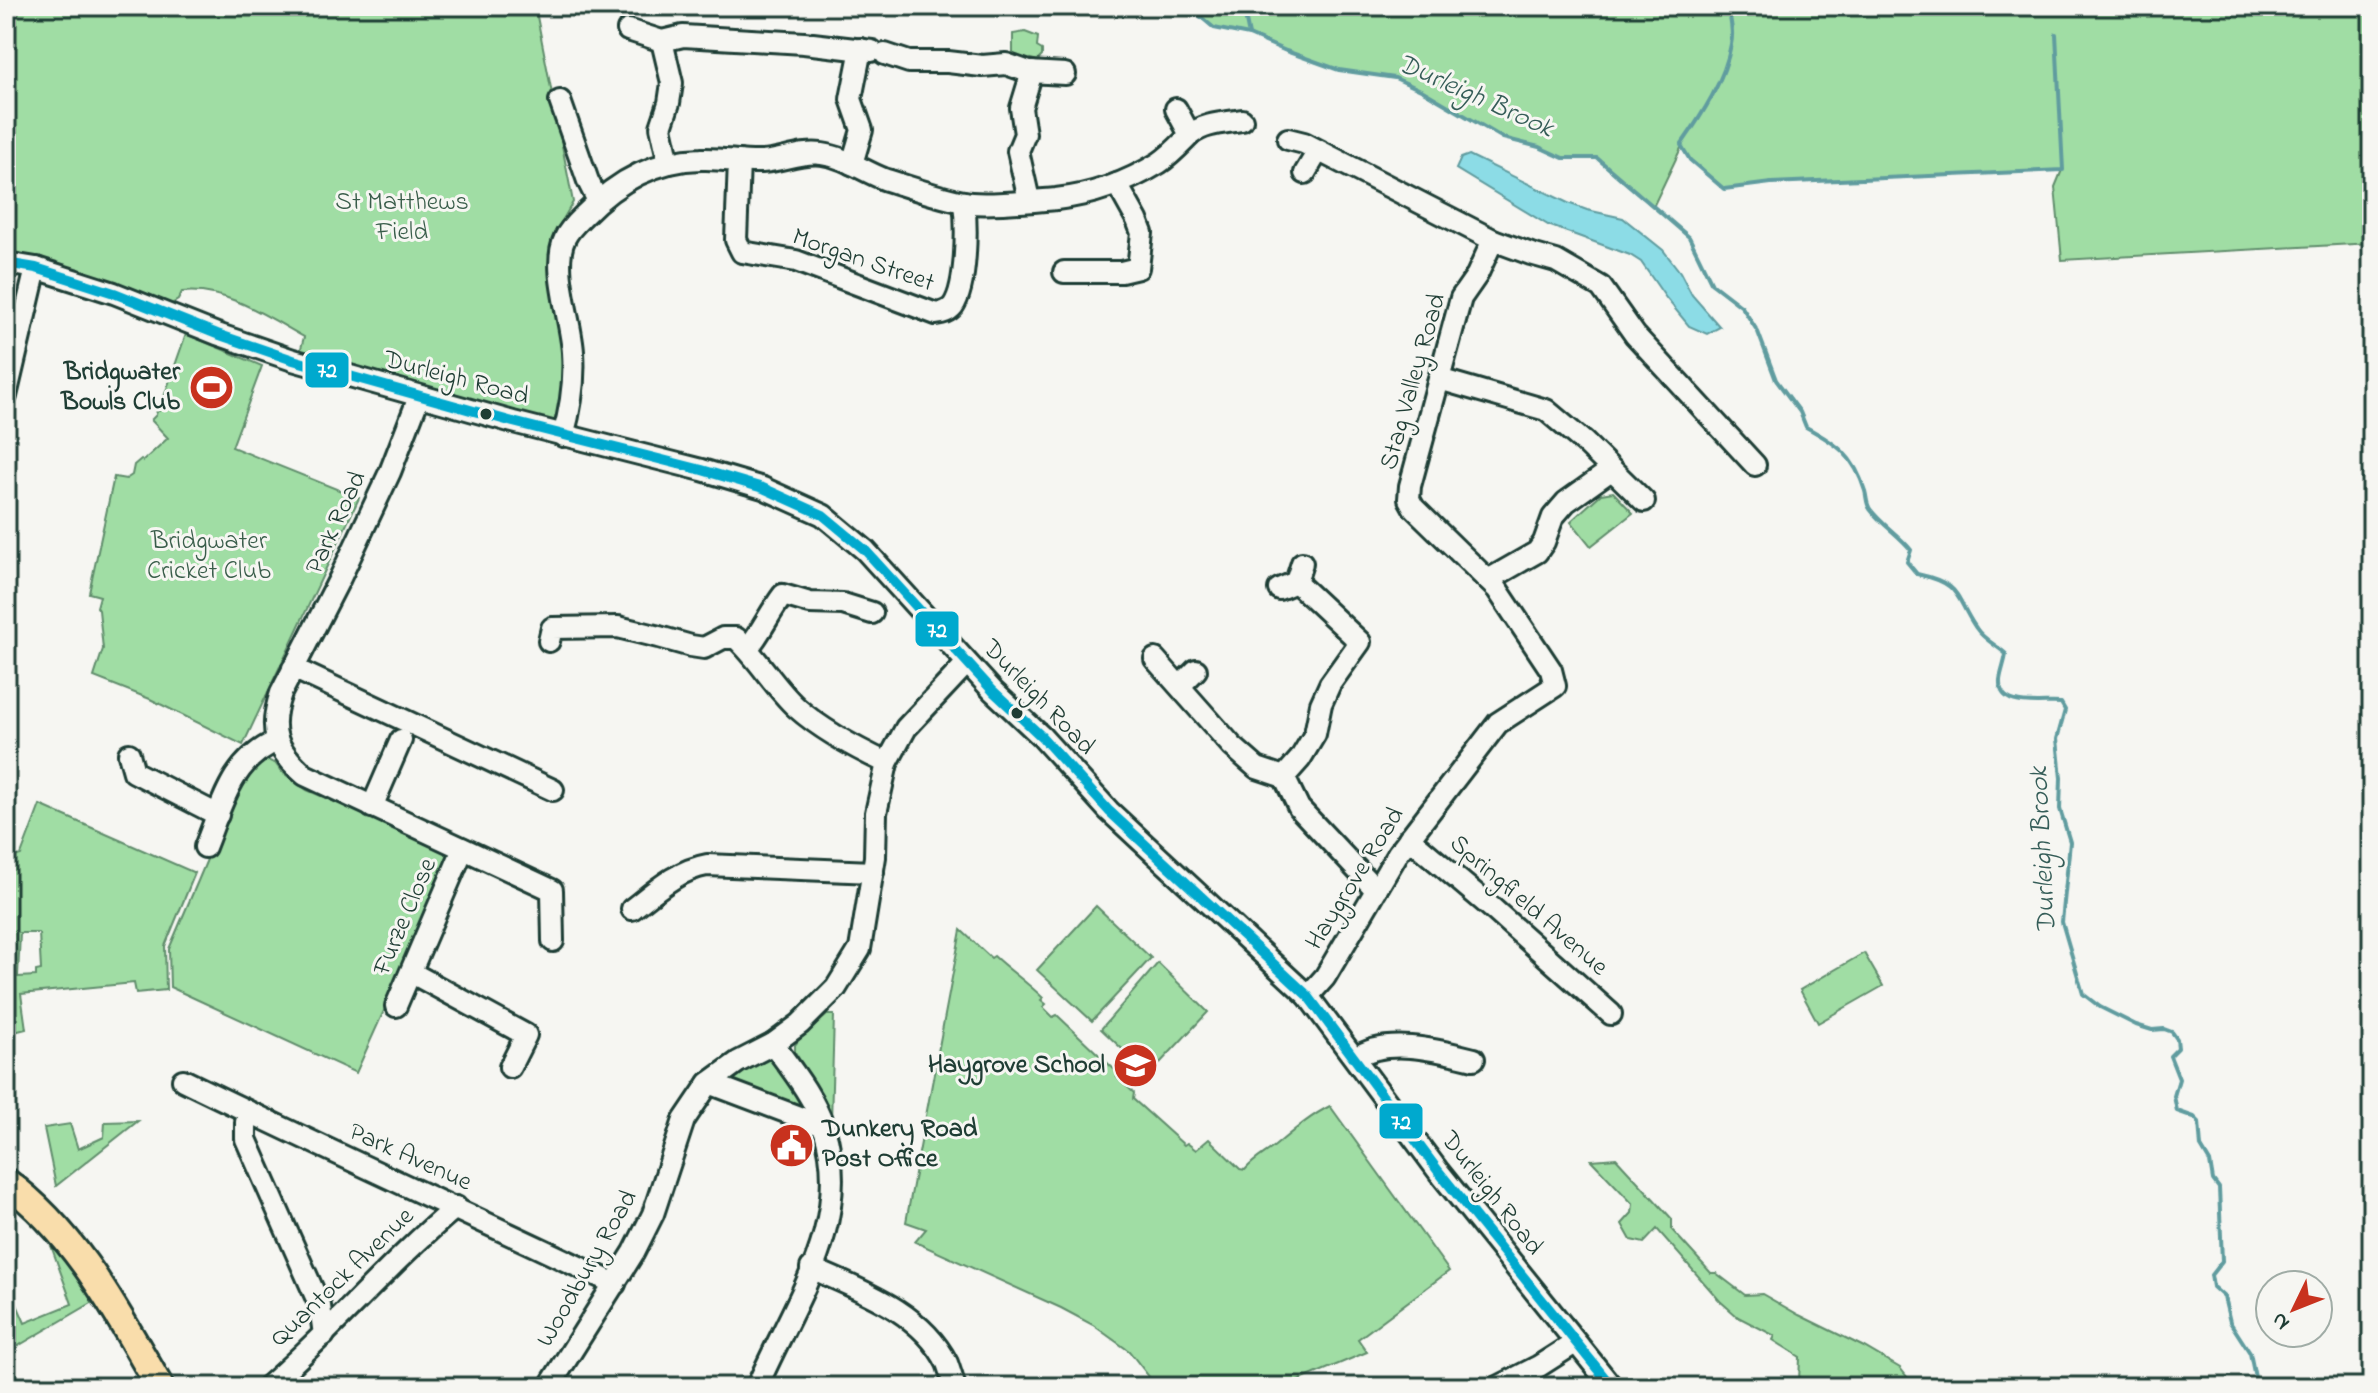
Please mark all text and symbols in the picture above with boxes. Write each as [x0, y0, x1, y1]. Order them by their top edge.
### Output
water label: Durleigh Brook [1390, 44, 1561, 150]
park label: St Matthews Field [335, 184, 469, 252]
street label: Morgan Street [787, 219, 939, 303]
street label: Stag Valley Road [1371, 289, 1457, 475]
street label: Durleigh Road [378, 341, 533, 417]
line badge: 72 [304, 351, 350, 389]
place label: Bridgwater Bowls Club [60, 354, 181, 422]
text: 72 [317, 356, 337, 388]
sports icon: Bridgwater Bowls Club [187, 364, 235, 412]
unlabelled marker [478, 406, 494, 422]
street label: Park Road [297, 465, 378, 581]
park label: Bridgwater Cricket Club [147, 523, 271, 591]
line badge: 72 [914, 610, 960, 648]
text: 72 [927, 616, 947, 648]
street label: Durleigh Road [972, 631, 1104, 765]
unlabelled marker [1009, 705, 1025, 721]
water label: Durleigh Brook [2019, 764, 2069, 935]
street label: Haygrove Road [1297, 800, 1415, 958]
street label: Springfield Avenue [1440, 826, 1616, 986]
street label: Furze Close [364, 852, 448, 982]
school or university icon: Haygrove School [1112, 1042, 1160, 1090]
place label: Haygrove School [928, 1047, 1105, 1086]
line badge: 72 [1378, 1102, 1424, 1140]
text: 72 [1391, 1108, 1411, 1140]
place label: Dunkery Road Post Office [821, 1111, 978, 1179]
street label: Park Avenue [342, 1114, 478, 1202]
public building icon: Dunkery Road Post Office [767, 1121, 815, 1169]
street label: Durleigh Road [1430, 1123, 1552, 1265]
street label: Woodbury Road [528, 1183, 649, 1355]
street label: Quantock Avenue [262, 1199, 424, 1357]
north arrow [2254, 1269, 2334, 1349]
text: N [2265, 1304, 2298, 1337]

